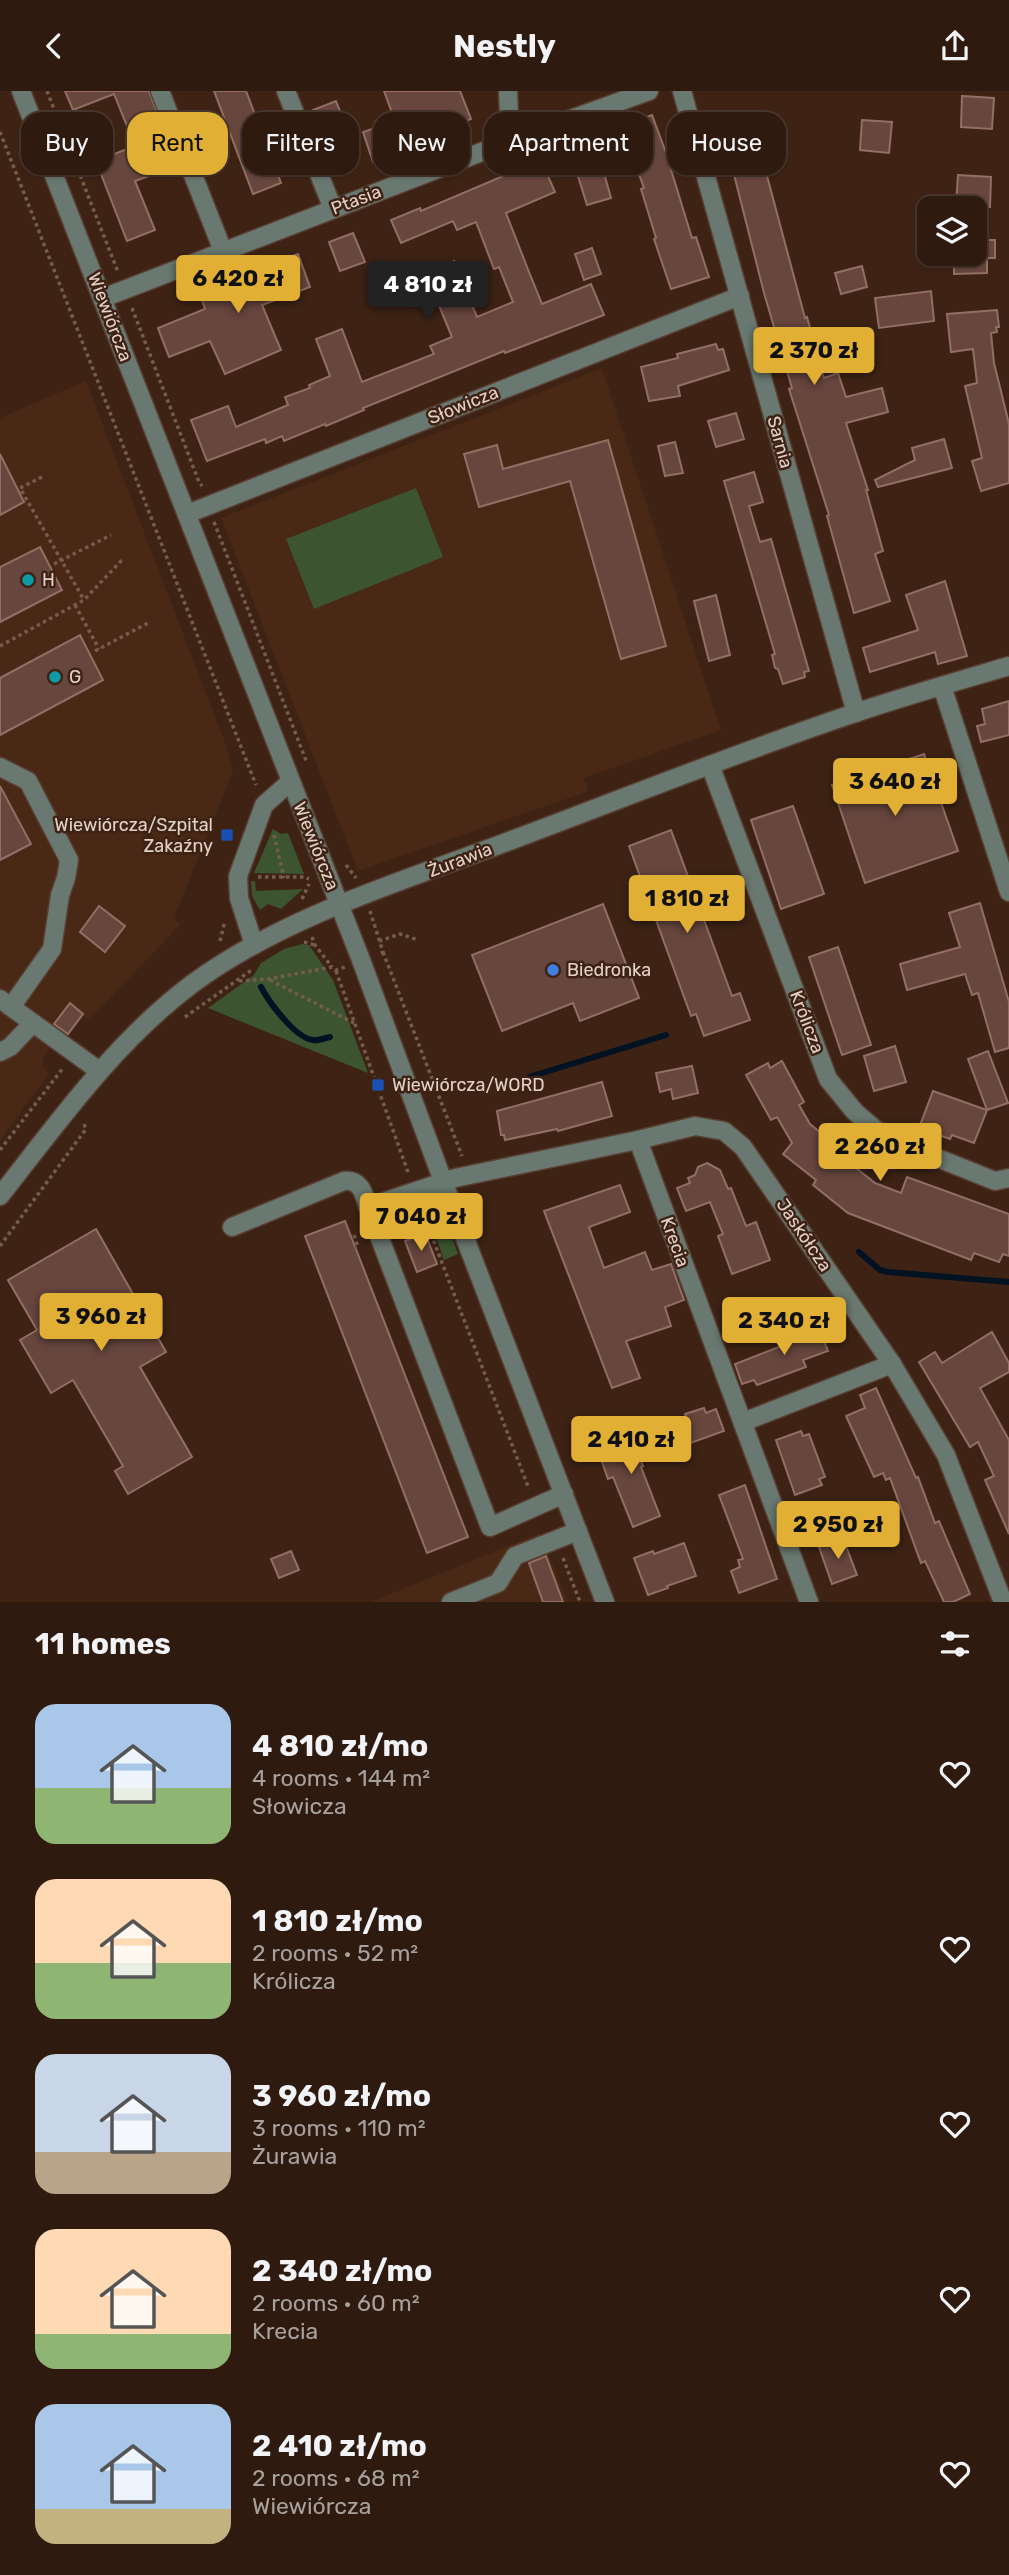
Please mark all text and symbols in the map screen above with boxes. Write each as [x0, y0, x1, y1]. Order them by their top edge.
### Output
icon: back [35, 27, 73, 65]
text: Nestly [453, 27, 556, 65]
icon: share [936, 27, 974, 65]
chip: Buy [21, 112, 113, 175]
chip: Rent [127, 112, 228, 175]
chip: Filters [242, 112, 359, 175]
chip: New [373, 112, 470, 175]
chip: Apartment [484, 112, 653, 175]
chip: House [667, 112, 786, 175]
street label: Ptasia [328, 180, 384, 220]
map controls [917, 196, 987, 266]
button: layers [917, 196, 987, 266]
pin: 6 420 zł [166, 255, 310, 315]
pin: 4 810 zł [356, 261, 500, 321]
text: 6 420 zł [192, 264, 284, 292]
street label: Wiewiórcza [83, 269, 137, 365]
text: 4 810 zł [384, 270, 472, 298]
pin: 2 370 zł [742, 327, 886, 387]
text: 2 370 zł [769, 336, 859, 364]
street label: Słowicza [425, 381, 501, 429]
street label: Sarnia [762, 413, 798, 471]
place label: H [42, 569, 55, 591]
marker: H [20, 572, 36, 588]
place label: G [69, 666, 81, 688]
marker: G [47, 669, 63, 685]
pin: 3 640 zł [823, 759, 967, 818]
text: 3 640 zł [849, 767, 941, 795]
street label: Wiewiórcza [288, 799, 344, 893]
place label: Wiewiórcza/Szpital Zakaźny [54, 814, 213, 857]
marker: Wiewiórcza/Szpital Zakaźny [219, 827, 235, 843]
street label: Żurawia [425, 838, 495, 882]
pin: 1 810 zł [615, 875, 759, 935]
text: 1 810 zł [645, 884, 729, 912]
place label: Biedronka [567, 959, 651, 981]
marker: Biedronka [545, 962, 561, 978]
street label: Królicza [785, 987, 829, 1057]
place label: Wiewiórcza/WORD [392, 1074, 545, 1096]
marker: Wiewiórcza/WORD [370, 1077, 386, 1093]
pin: 2 260 zł [808, 1123, 952, 1183]
text: 2 260 zł [835, 1132, 925, 1160]
pin: 7 040 zł [349, 1193, 493, 1253]
street label: Jaskółcza [771, 1194, 837, 1276]
text: 7 040 zł [376, 1202, 466, 1230]
street label: Krecia [656, 1214, 694, 1270]
pin: 3 960 zł [29, 1293, 173, 1353]
pin: 2 340 zł [712, 1297, 856, 1357]
text: 3 960 zł [56, 1302, 146, 1330]
text: 2 340 zł [738, 1306, 830, 1334]
pin: 2 410 zł [559, 1417, 703, 1476]
text: 2 410 zł [587, 1425, 675, 1453]
pin: 2 950 zł [766, 1501, 910, 1561]
text: 2 950 zł [793, 1510, 883, 1538]
icon: filters [936, 1625, 974, 1663]
text: 11 homes [35, 1626, 171, 1662]
text: 4 810 zł/mo [252, 1728, 428, 1764]
icon: home [91, 1732, 175, 1816]
icon: heart [936, 1755, 974, 1793]
text: 4 rooms · 144 m² [252, 1764, 430, 1792]
text: Słowicza [252, 1792, 347, 1820]
text: 1 810 zł/mo [252, 1903, 423, 1939]
icon: home [91, 1907, 175, 1991]
icon: heart [936, 1930, 974, 1968]
text: 2 rooms · 52 m² [252, 1939, 418, 1967]
text: Królicza [252, 1967, 336, 1995]
text: 3 960 zł/mo [252, 2078, 431, 2114]
icon: home [91, 2082, 175, 2166]
icon: heart [936, 2105, 974, 2143]
text: 3 rooms · 110 m² [252, 2114, 426, 2142]
text: Żurawia [252, 2142, 337, 2170]
text: 2 340 zł/mo [252, 2253, 432, 2289]
icon: home [91, 2257, 175, 2341]
icon: heart [936, 2280, 974, 2318]
text: 2 rooms · 60 m² [252, 2289, 420, 2317]
text: Krecia [252, 2317, 318, 2345]
text: 2 410 zł/mo [252, 2428, 427, 2464]
icon: home [91, 2432, 175, 2516]
icon: heart [936, 2455, 974, 2493]
text: 2 rooms · 68 m² [252, 2464, 420, 2492]
text: Wiewiórcza [252, 2492, 371, 2520]

